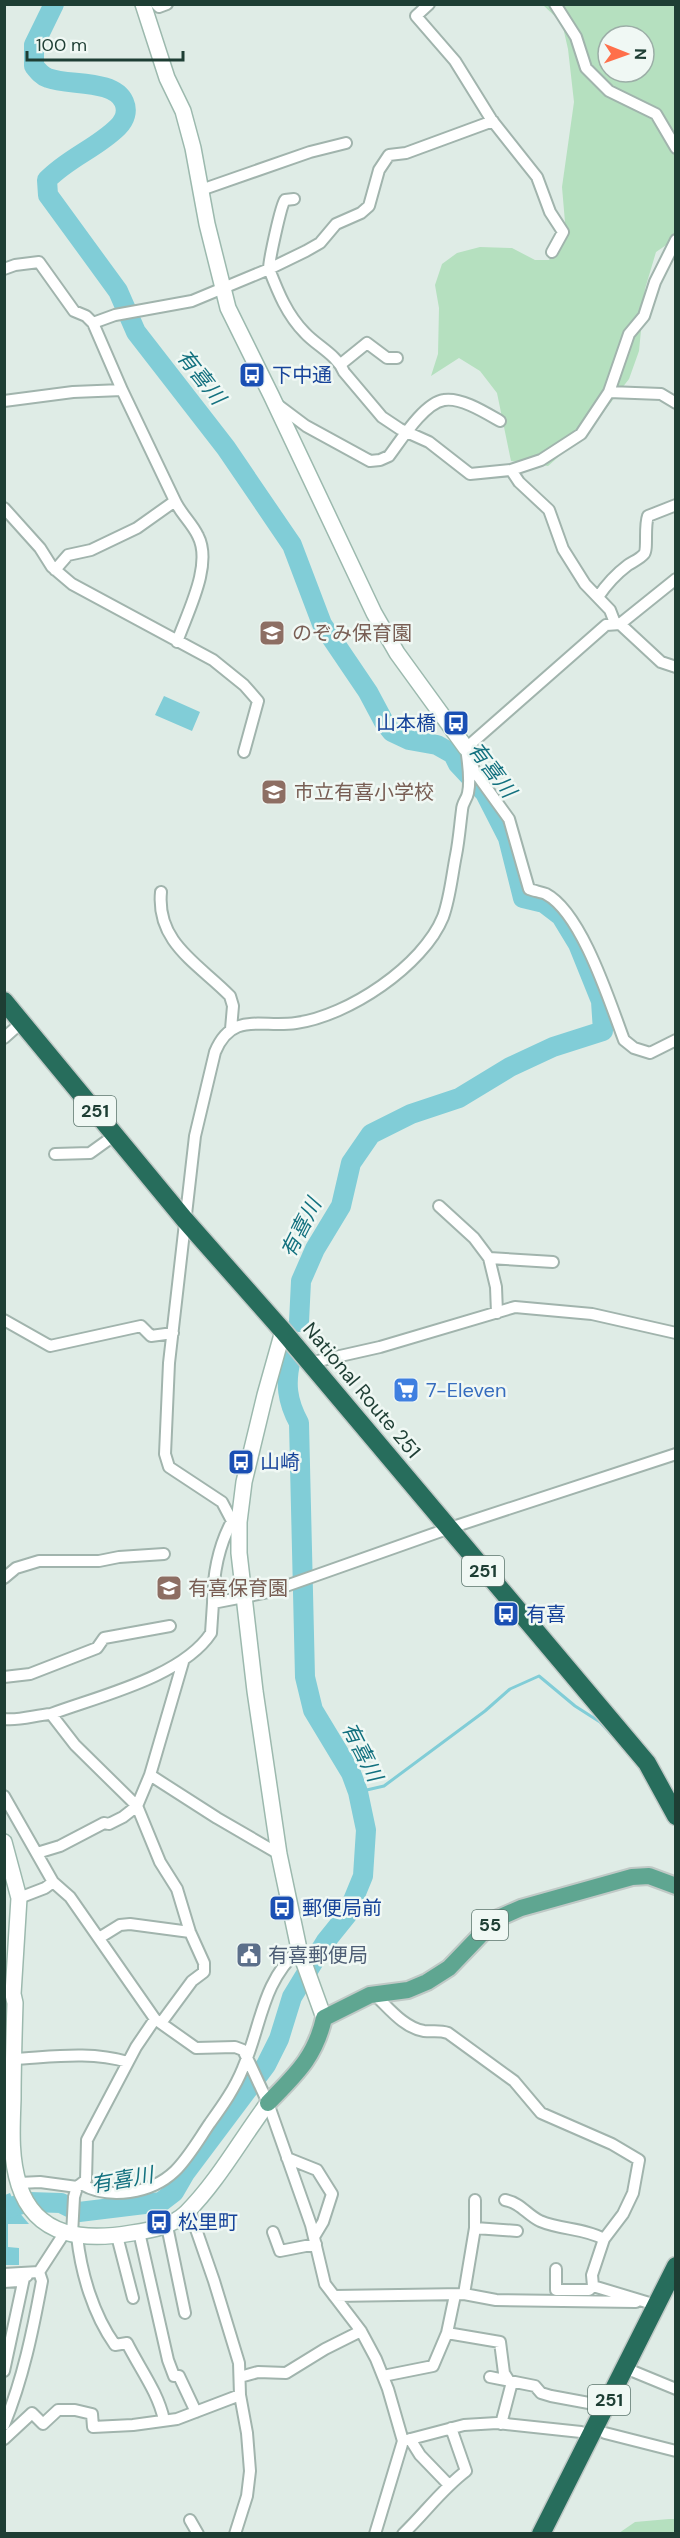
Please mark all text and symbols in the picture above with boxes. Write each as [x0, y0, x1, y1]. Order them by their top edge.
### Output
scale bar [27, 24, 183, 62]
north arrow [596, 24, 656, 84]
text: 100 m [36, 33, 87, 57]
text: N [630, 48, 651, 60]
water label: 有喜川 [171, 344, 233, 412]
bus stop icon: 下中通 [237, 360, 267, 390]
place label: 下中通 [272, 362, 332, 388]
school or university icon: のぞみ保育園 [257, 618, 287, 648]
place label: のぞみ保育園 [292, 620, 412, 646]
bus stop icon: 山本橋 [441, 708, 471, 738]
place label: 山本橋 [376, 710, 436, 736]
water label: 有喜川 [462, 736, 523, 805]
school or university icon: 市立有喜小学校 [259, 777, 289, 807]
place label: 市立有喜小学校 [294, 779, 434, 805]
road number: 251 [74, 1096, 116, 1126]
water label: 有喜川 [274, 1192, 329, 1262]
street label: National Route 251 [297, 1317, 427, 1463]
supermarket icon: 7-Eleven [391, 1375, 421, 1405]
place label: 7-Eleven [426, 1377, 506, 1403]
bus stop icon: 山崎 [226, 1447, 256, 1477]
place label: 山崎 [260, 1449, 300, 1475]
road number: 251 [462, 1556, 504, 1586]
school or university icon: 有喜保育園 [154, 1573, 184, 1603]
place label: 有喜保育園 [188, 1575, 288, 1601]
bus stop icon: 有喜 [491, 1599, 521, 1629]
place label: 有喜 [526, 1601, 566, 1627]
water label: 有喜川 [335, 1718, 390, 1788]
bus stop icon: 郵便局前 [267, 1893, 297, 1923]
place label: 郵便局前 [302, 1895, 382, 1921]
road number: 55 [472, 1910, 508, 1940]
public building icon: 有喜郵便局 [234, 1940, 264, 1970]
place label: 有喜郵便局 [268, 1942, 368, 1968]
water label: 有喜川 [89, 2160, 157, 2199]
bus stop icon: 松里町 [144, 2207, 174, 2237]
place label: 松里町 [178, 2209, 238, 2235]
road number: 251 [588, 2385, 630, 2415]

